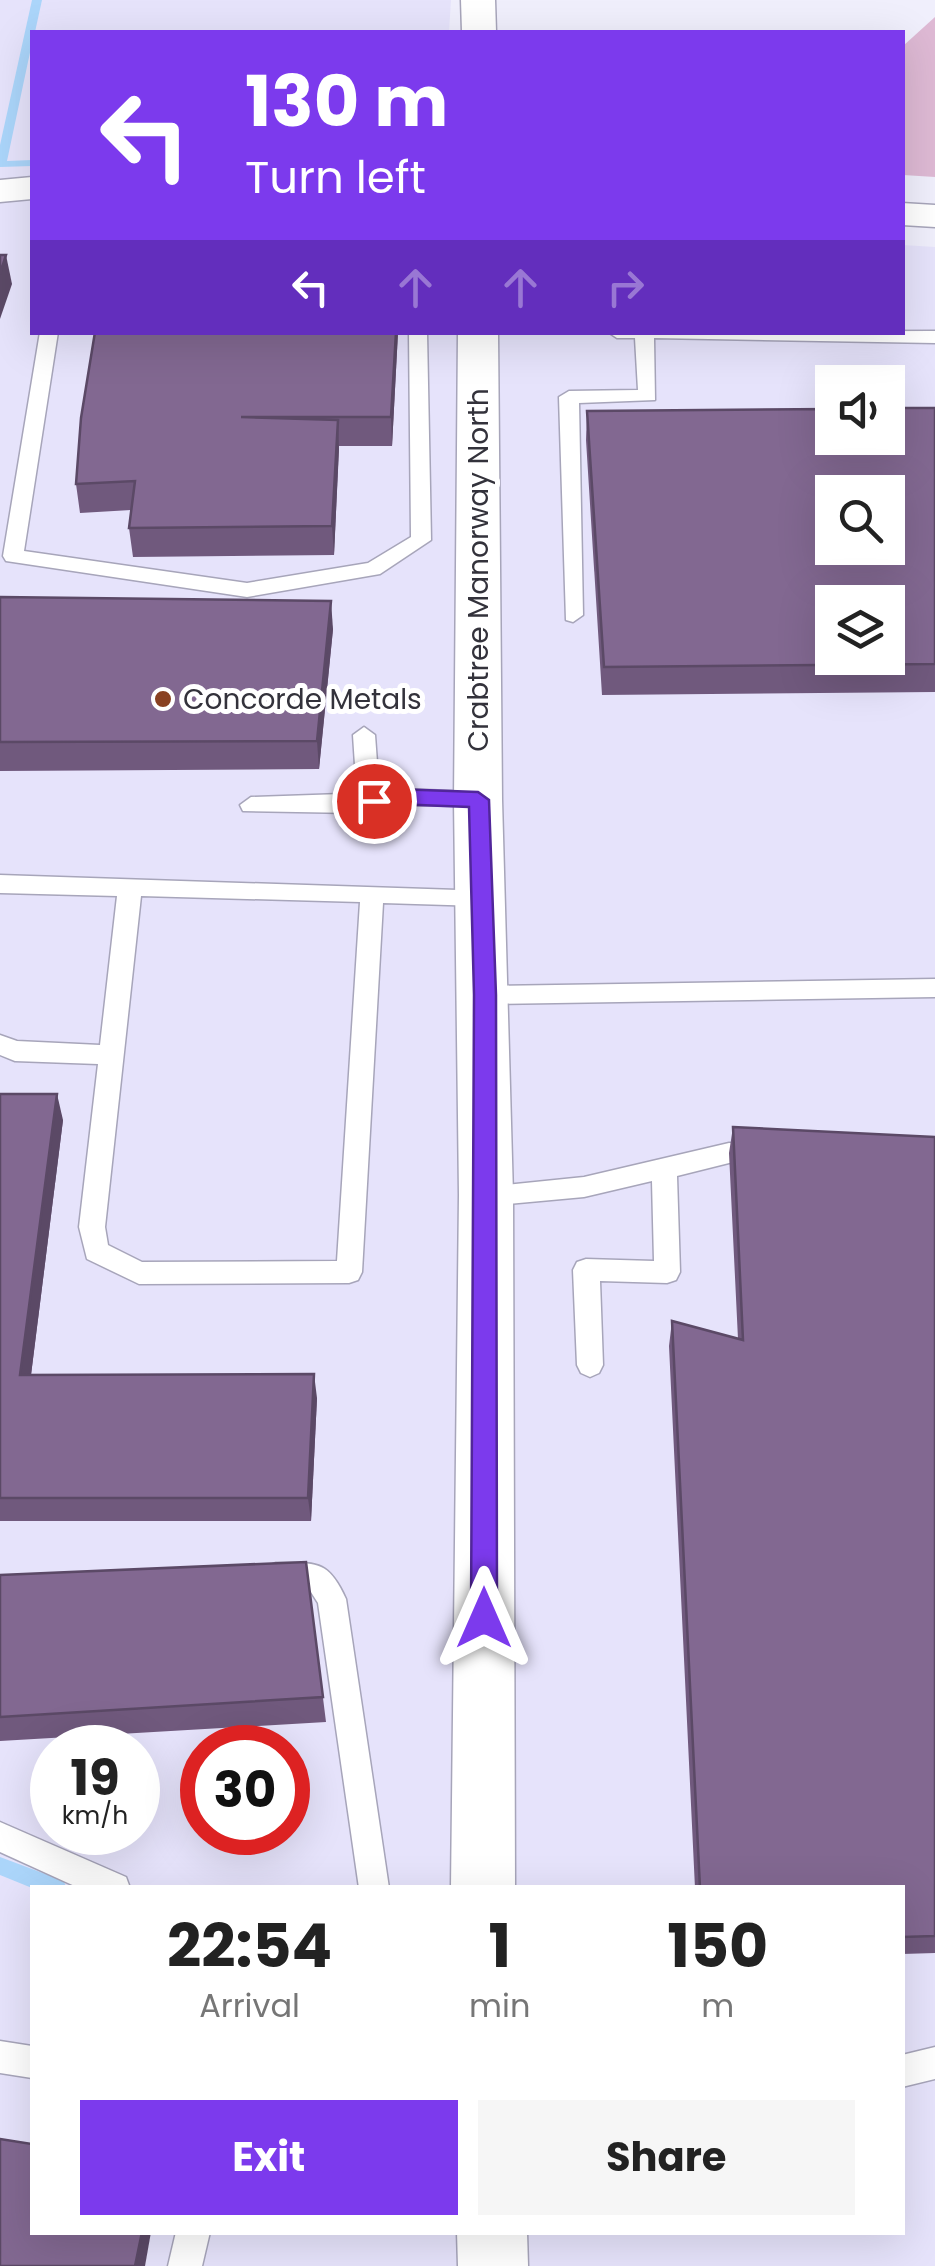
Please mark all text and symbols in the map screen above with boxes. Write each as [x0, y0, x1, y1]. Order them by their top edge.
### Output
text: 130 m [245, 52, 448, 151]
icon: left [80, 70, 210, 200]
text: Turn left [245, 146, 426, 209]
icon: left [283, 260, 338, 315]
icon: ahead [388, 260, 443, 315]
icon: ahead [493, 260, 548, 315]
icon: right [598, 260, 653, 315]
map controls [815, 365, 905, 675]
button: sound [815, 365, 905, 455]
street label: Crabtree Manorway North [459, 388, 498, 752]
button: search [815, 475, 905, 565]
button: layers [815, 585, 905, 675]
place label: Concorde Metals [183, 680, 422, 719]
marker: Concorde Metals [152, 688, 174, 710]
pin [332, 759, 417, 844]
icon: arrive [347, 774, 402, 829]
position arrow [432, 1566, 536, 1670]
speed limit sign: 30 [180, 1725, 310, 1855]
text: 19 [70, 1742, 120, 1813]
text: km/h [62, 1798, 128, 1833]
text: 22:54 [167, 1904, 332, 1988]
text: 1 [488, 1904, 511, 1988]
text: 150 [667, 1904, 768, 1988]
text: Arrival [199, 1983, 300, 2028]
text: min [469, 1983, 530, 2028]
text: m [701, 1983, 734, 2028]
button: Exit [80, 2100, 458, 2215]
button: Share [478, 2100, 855, 2215]

